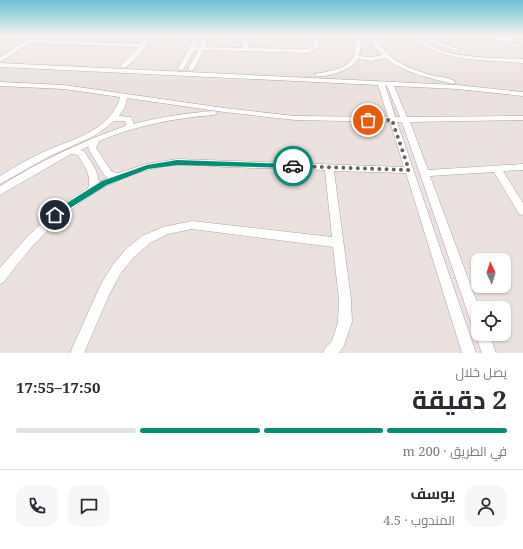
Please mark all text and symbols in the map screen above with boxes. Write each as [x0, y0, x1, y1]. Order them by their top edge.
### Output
pin [351, 103, 385, 137]
icon: bag [357, 109, 379, 131]
courier [273, 146, 313, 186]
icon: car [282, 155, 304, 177]
pin [38, 198, 72, 232]
icon: home [44, 204, 66, 226]
north arrow [471, 253, 511, 293]
map controls [471, 253, 511, 341]
button: locate [471, 301, 511, 341]
text: يصل خلال [455, 363, 507, 381]
text: 17:50–17:55 [16, 377, 100, 397]
text: 2 دقيقة [412, 381, 507, 417]
text: في الطريق · 200 m [402, 442, 507, 460]
text: يوسف [410, 483, 455, 503]
button: phone [16, 485, 58, 527]
button: chat [68, 485, 110, 527]
button: person [465, 485, 507, 527]
text: المندوب · 4.5 [383, 511, 455, 529]

